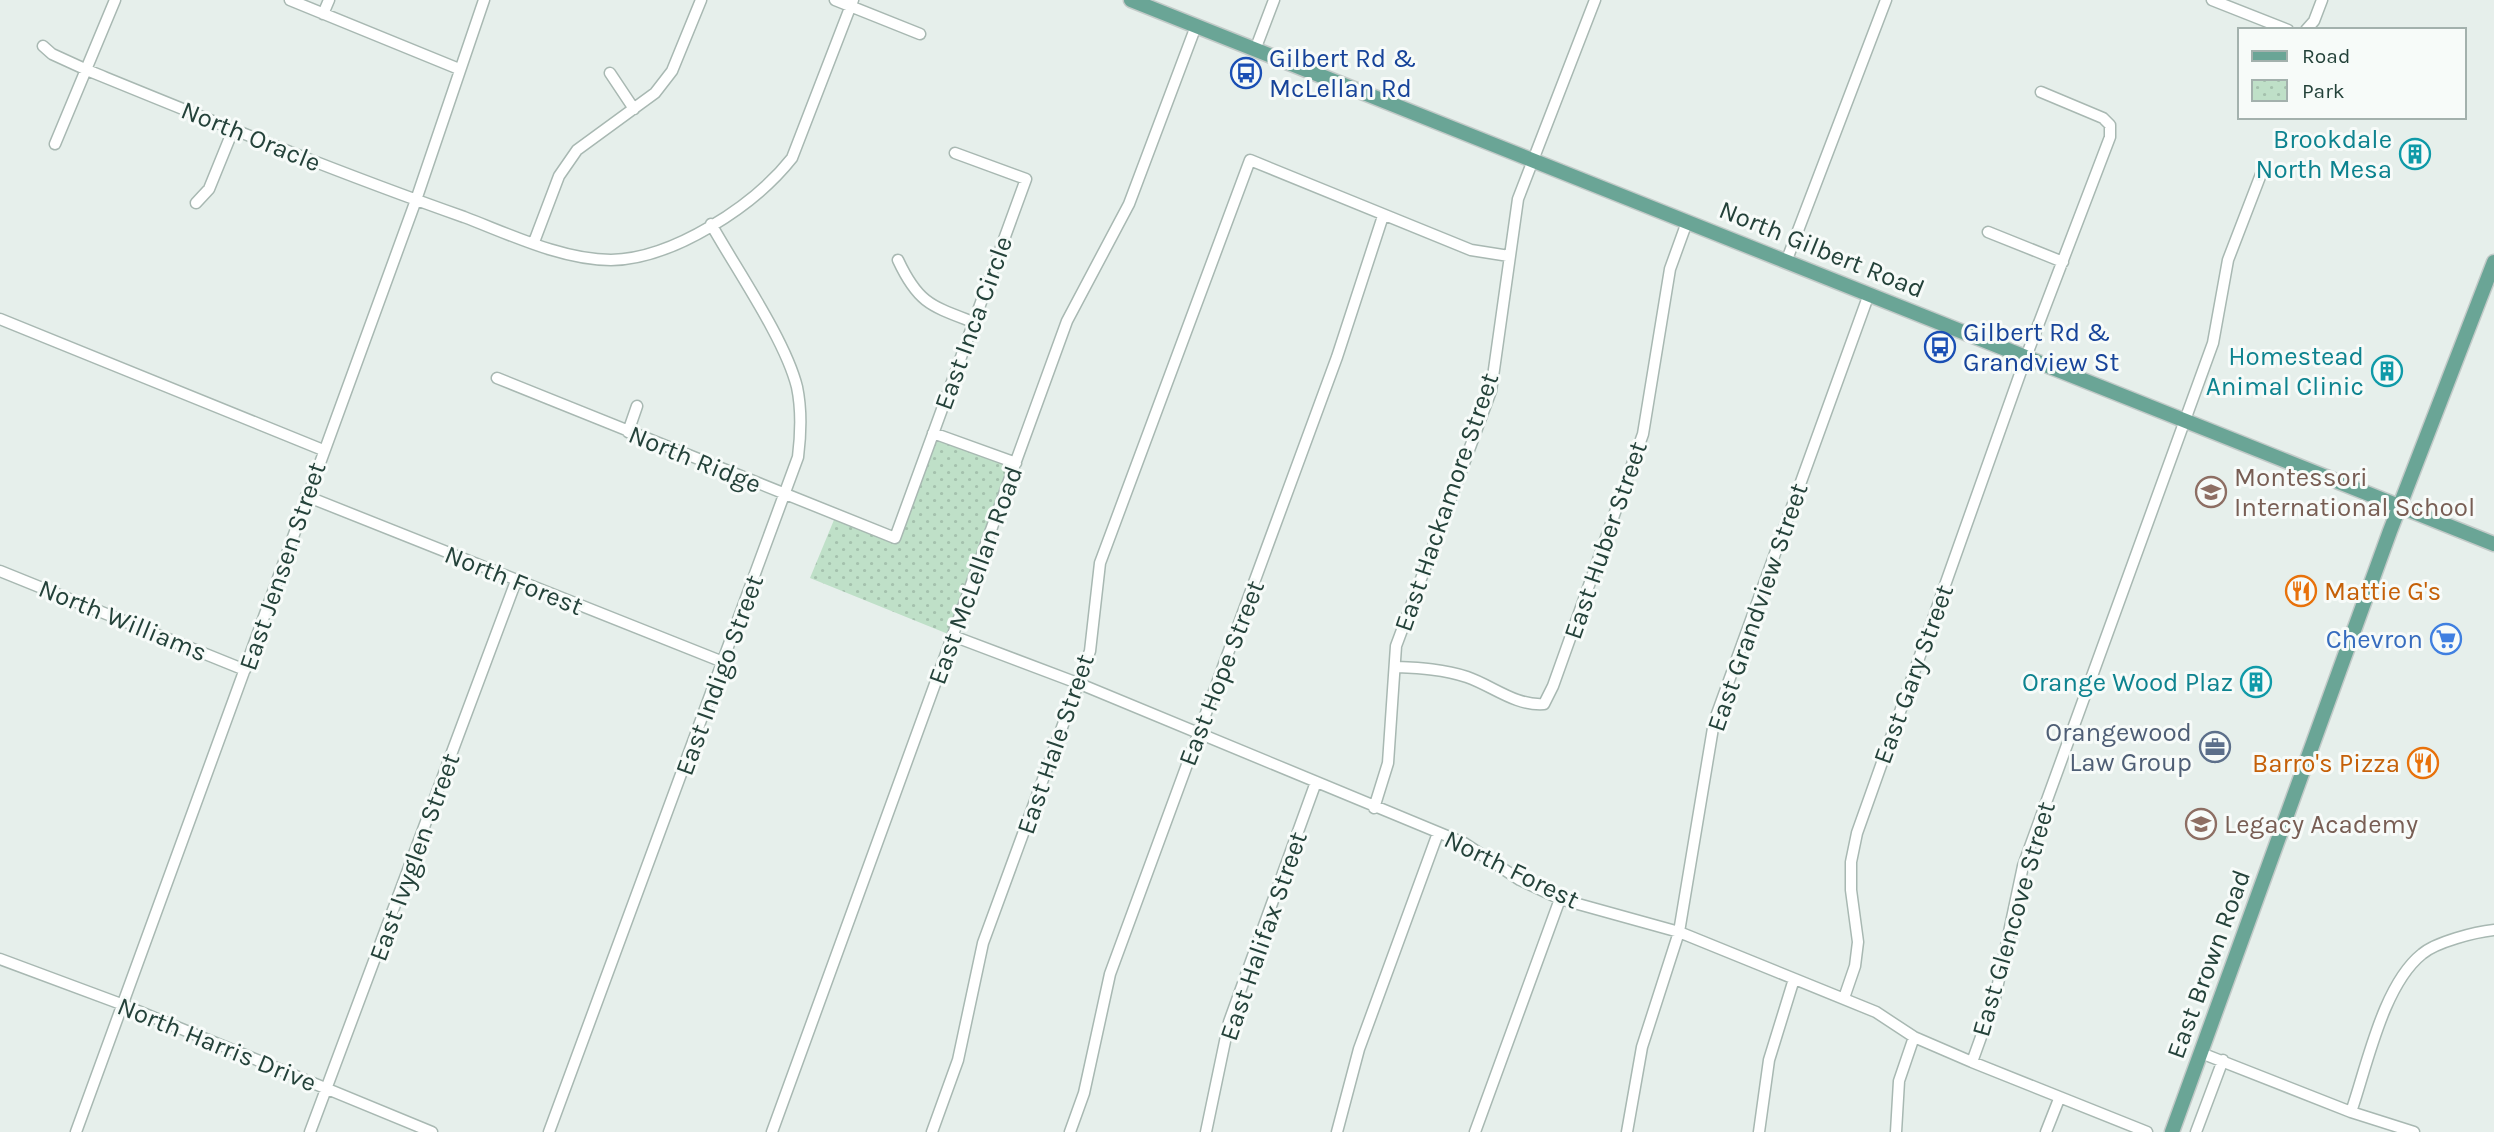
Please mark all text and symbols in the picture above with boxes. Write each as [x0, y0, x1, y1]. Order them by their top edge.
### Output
legend [2238, 28, 2466, 119]
place label: Gilbert Rd & McLellan Rd [1269, 43, 1416, 104]
text: Road [2302, 44, 2350, 68]
bus stop icon: Gilbert Rd & McLellan Rd [1229, 56, 1263, 90]
text: Park [2302, 79, 2345, 103]
street label: North Oracle [177, 94, 325, 178]
place label: Brookdale North Mesa [2256, 124, 2392, 185]
building icon: Brookdale North Mesa [2398, 137, 2432, 171]
street label: North Gilbert Road [1715, 194, 1929, 305]
street label: East Inca Circle [928, 232, 1019, 414]
place label: Gilbert Rd & Grandview St [1963, 317, 2119, 378]
bus stop icon: Gilbert Rd & Grandview St [1923, 330, 1957, 364]
place label: Homestead Animal Clinic [2206, 341, 2364, 402]
building icon: Homestead Animal Clinic [2370, 354, 2404, 388]
street label: East Hackamore Street [1388, 369, 1505, 636]
street label: North Ridge [624, 419, 766, 500]
street label: East Huber Street [1557, 437, 1654, 643]
street label: East Jensen Street [232, 458, 333, 674]
street label: East McLellan Road [922, 462, 1029, 689]
place label: Montessori International School [2234, 462, 2475, 523]
school or university icon: Montessori International School [2194, 475, 2228, 509]
street label: East Grandview Street [1700, 479, 1815, 735]
street label: North Forest [440, 539, 588, 622]
street label: East Indigo Street [669, 570, 770, 780]
street label: North Williams [34, 573, 211, 668]
restaurant icon: Mattie G's [2284, 574, 2318, 608]
street label: East Hope Street [1172, 576, 1271, 770]
place label: Mattie G's [2324, 576, 2441, 607]
street label: East Gary Street [1867, 580, 1960, 768]
supermarket icon: Chevron [2429, 622, 2463, 656]
place label: Chevron [2326, 624, 2423, 655]
street label: East Hale Street [1010, 650, 1101, 838]
building icon: Orange Wood Plaz [2239, 665, 2273, 699]
place label: Orange Wood Plaz [2022, 667, 2233, 698]
place label: Orangewood Law Group [2045, 717, 2192, 778]
office icon: Orangewood Law Group [2198, 730, 2232, 764]
restaurant icon: Barro's Pizza [2406, 746, 2440, 780]
place label: Barro's Pizza [2252, 748, 2400, 779]
street label: East Ivyglen Street [362, 749, 467, 966]
street label: East Glencove Street [1965, 798, 2062, 1040]
school or university icon: Legacy Academy [2184, 807, 2218, 841]
place label: Legacy Academy [2224, 809, 2418, 840]
street label: North Forest [1439, 823, 1585, 916]
street label: East Halifax Street [1213, 827, 1314, 1045]
street label: East Brown Road [2160, 865, 2257, 1063]
street label: North Harris Drive [113, 990, 321, 1099]

